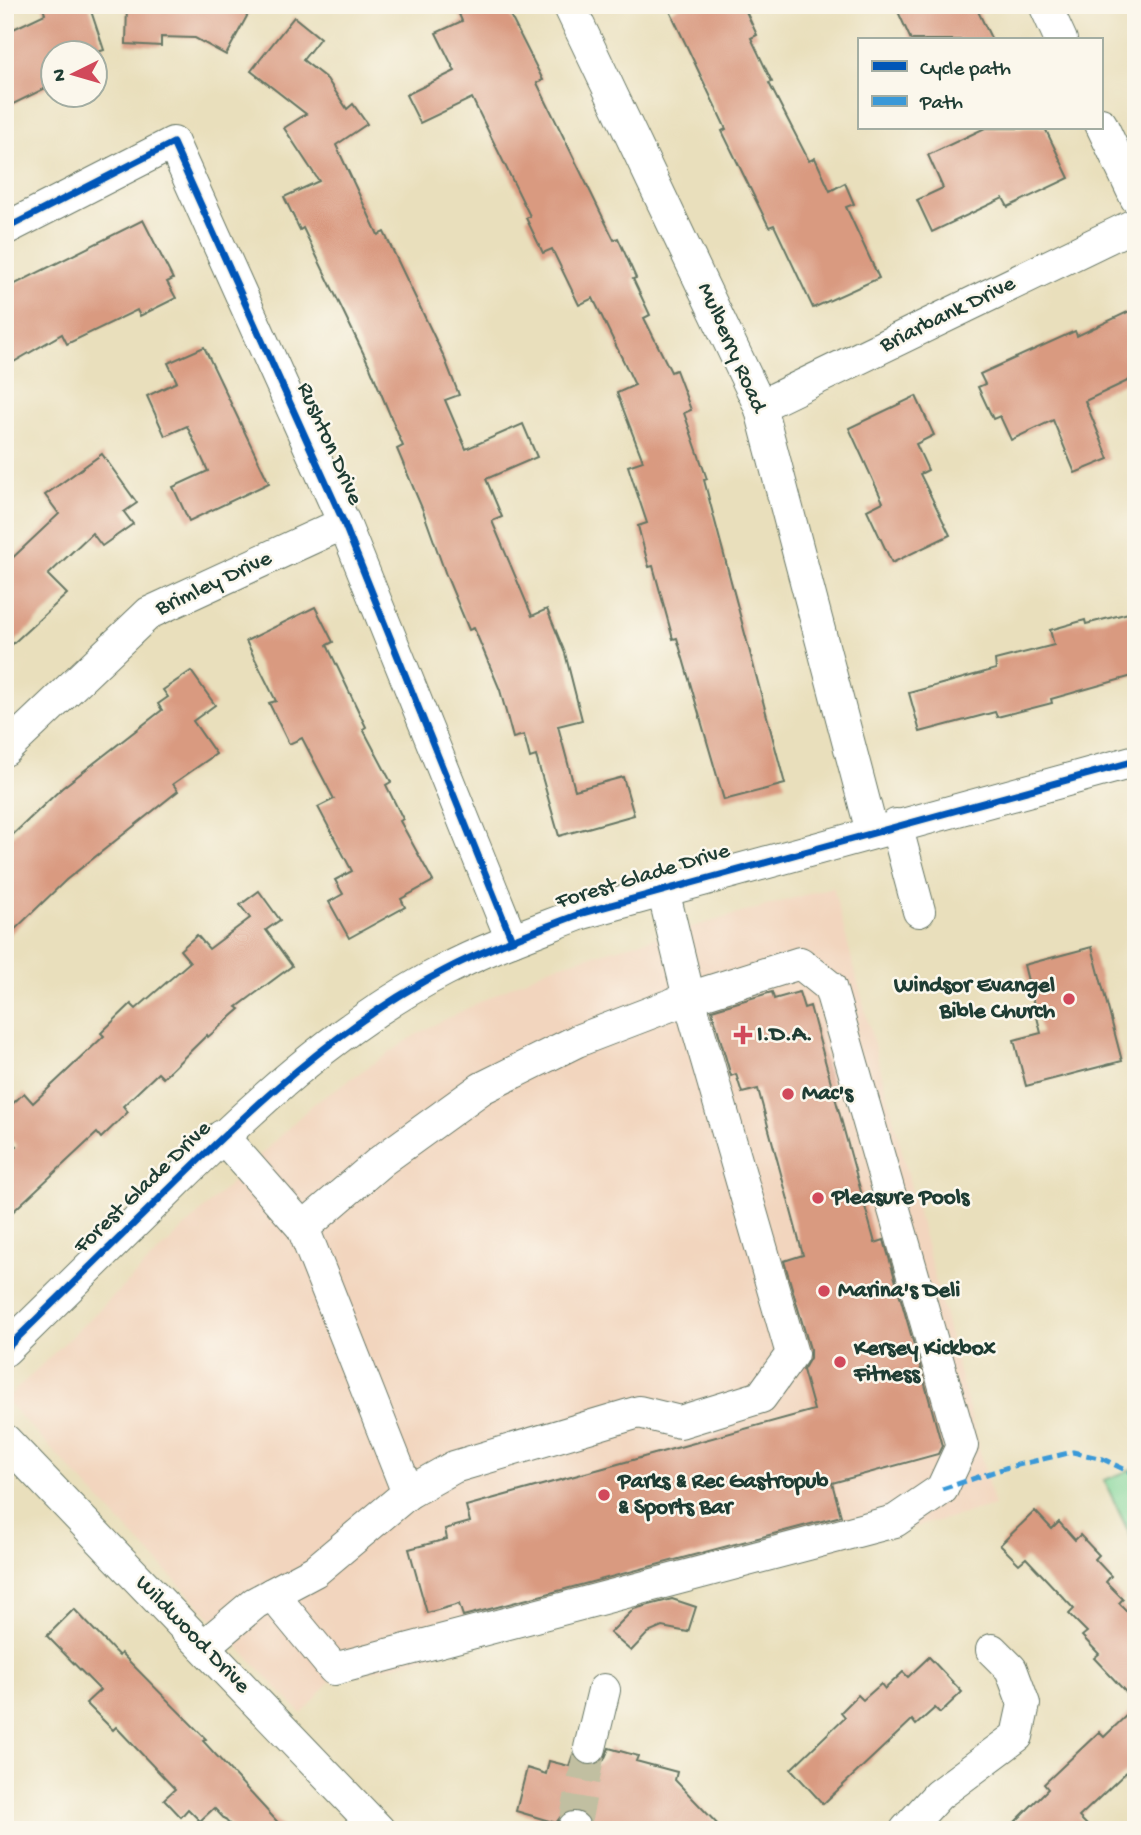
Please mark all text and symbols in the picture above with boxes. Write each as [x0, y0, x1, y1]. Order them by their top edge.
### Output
north arrow [38, 38, 108, 108]
legend [858, 38, 1102, 130]
text: Cycle path [920, 58, 1011, 83]
text: N [49, 68, 73, 82]
text: Path [919, 92, 963, 117]
street label: Briarbank Drive [875, 270, 1021, 360]
street label: Mulberry Road [690, 279, 772, 418]
street label: Rushton Drive [290, 378, 369, 511]
street label: Brimley Drive [151, 545, 277, 623]
street label: Forest Glade Drive [552, 837, 734, 917]
place label: Windsor Evangel Bible Church [893, 973, 1056, 1026]
marker: Windsor Evangel Bible Church [1061, 991, 1077, 1007]
place label: I.D.A. [757, 1022, 813, 1049]
marker: I.D.A. [735, 1027, 751, 1043]
place label: Mac's [802, 1081, 854, 1108]
marker: Mac's [780, 1086, 796, 1102]
street label: Forest Glade Drive [68, 1115, 218, 1261]
place label: Pleasure Pools [830, 1185, 971, 1212]
marker: Pleasure Pools [810, 1190, 826, 1206]
place label: Marina's Deli [838, 1278, 960, 1305]
marker: Marina's Deli [816, 1283, 832, 1299]
place label: Kersey Kickbox Fitness [853, 1336, 997, 1389]
marker: Kersey Kickbox Fitness [832, 1354, 848, 1370]
place label: Parks & Rec Gastropub & Sports Bar [616, 1469, 829, 1522]
marker: Parks & Rec Gastropub & Sports Bar [596, 1487, 612, 1503]
street label: Wildwood Drive [129, 1570, 256, 1701]

